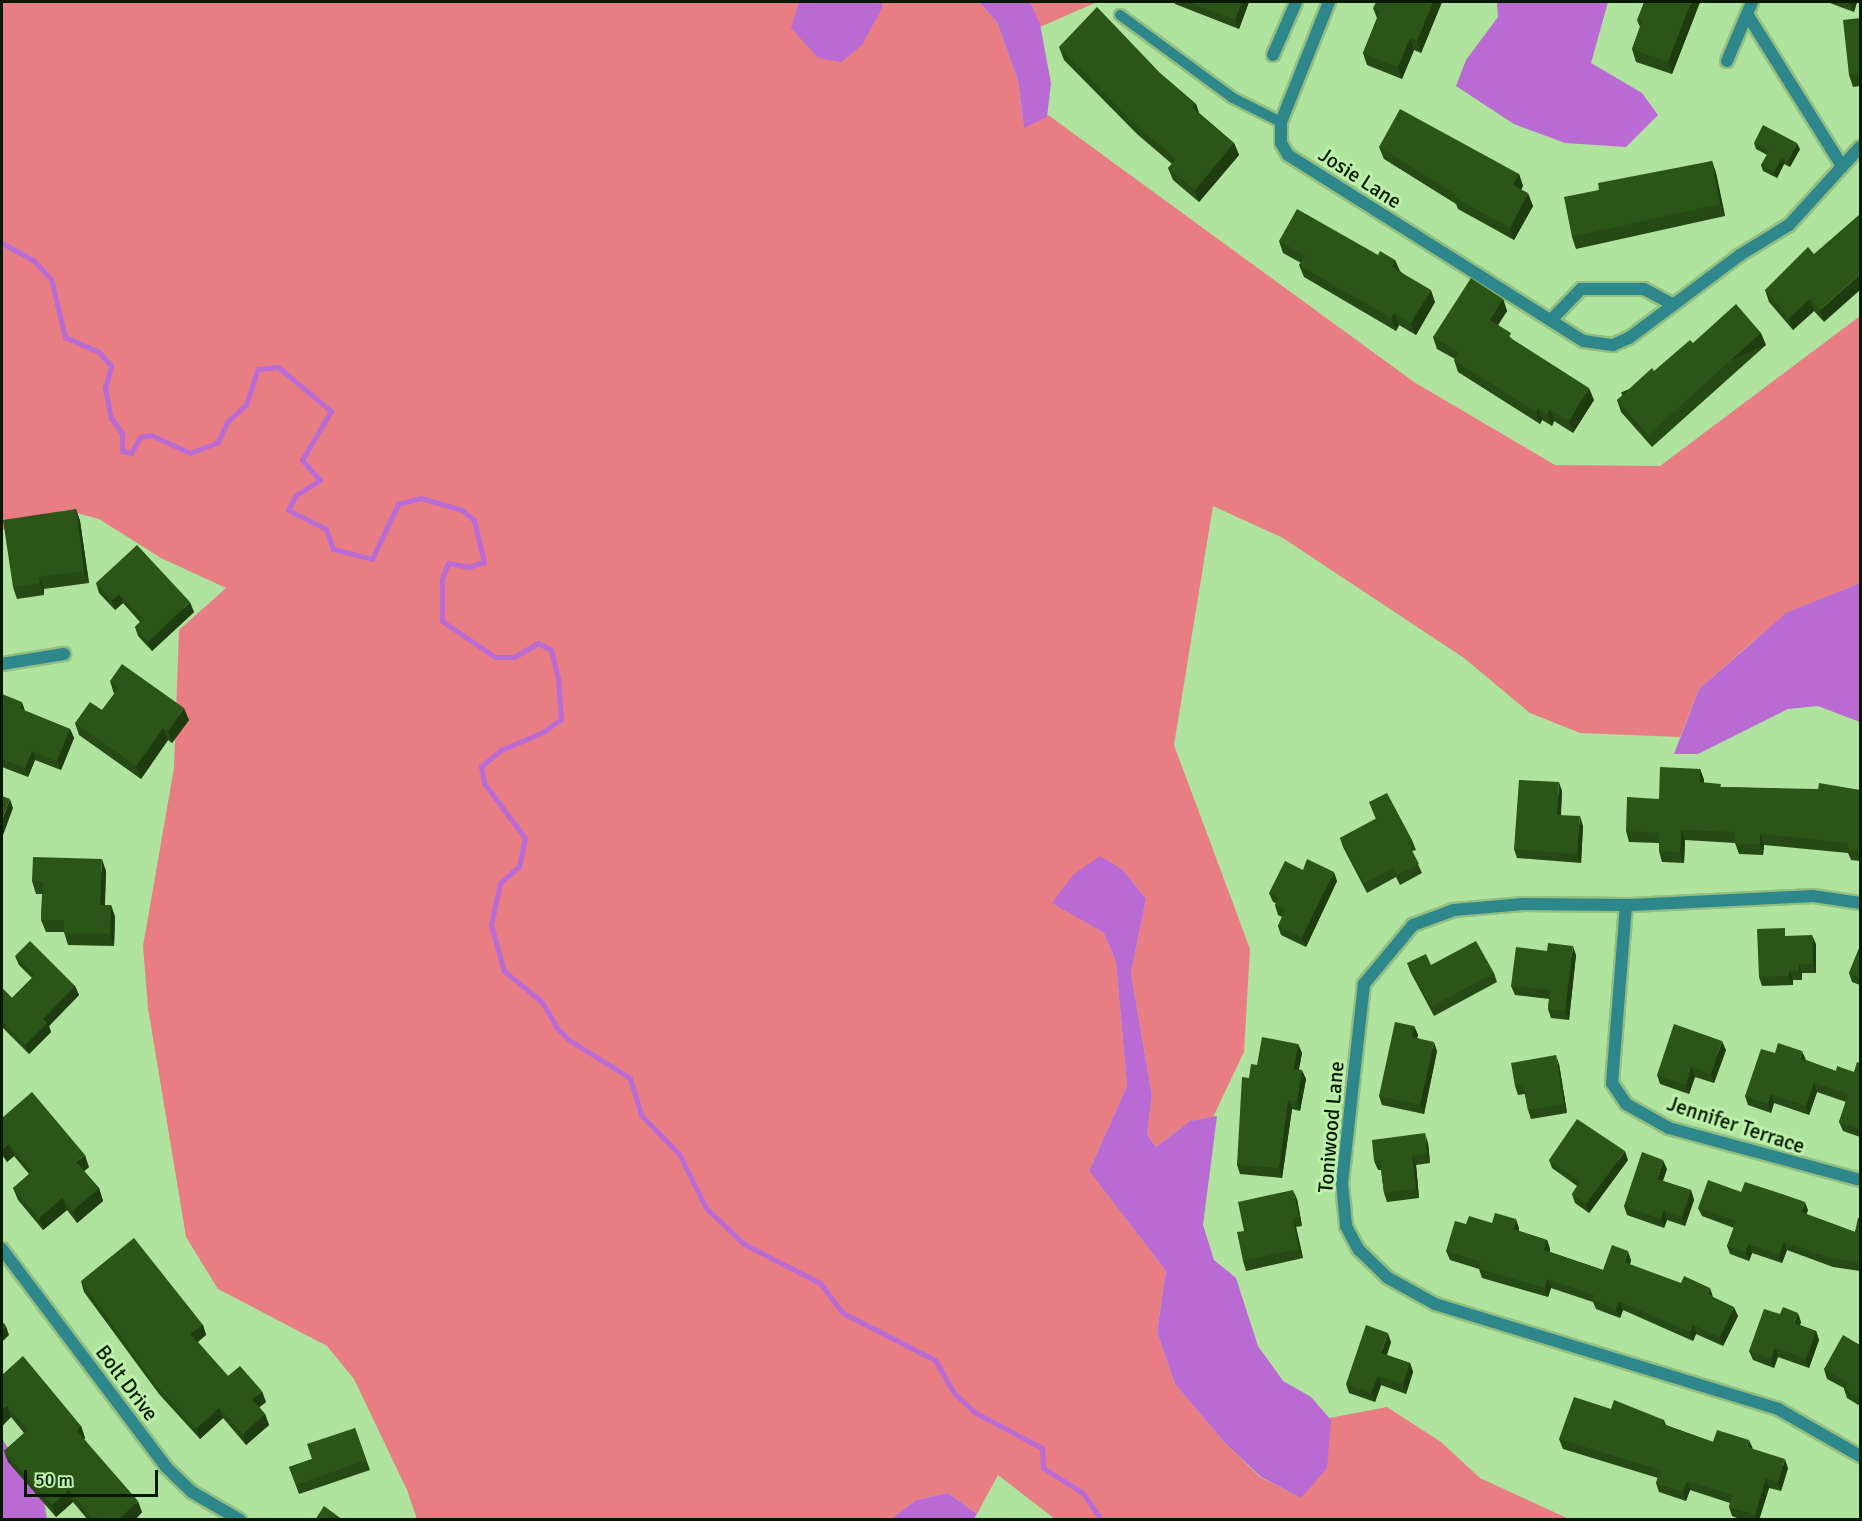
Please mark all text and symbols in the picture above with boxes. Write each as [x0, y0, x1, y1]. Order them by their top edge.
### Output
street label: Josie Lane [1314, 142, 1406, 214]
street label: Toniwood Lane [1313, 1060, 1349, 1194]
street label: Jennifer Terrace [1664, 1091, 1808, 1159]
street label: Bolt Drive [90, 1340, 164, 1426]
scale bar [27, 1458, 160, 1496]
text: 50 m [35, 1469, 73, 1491]

